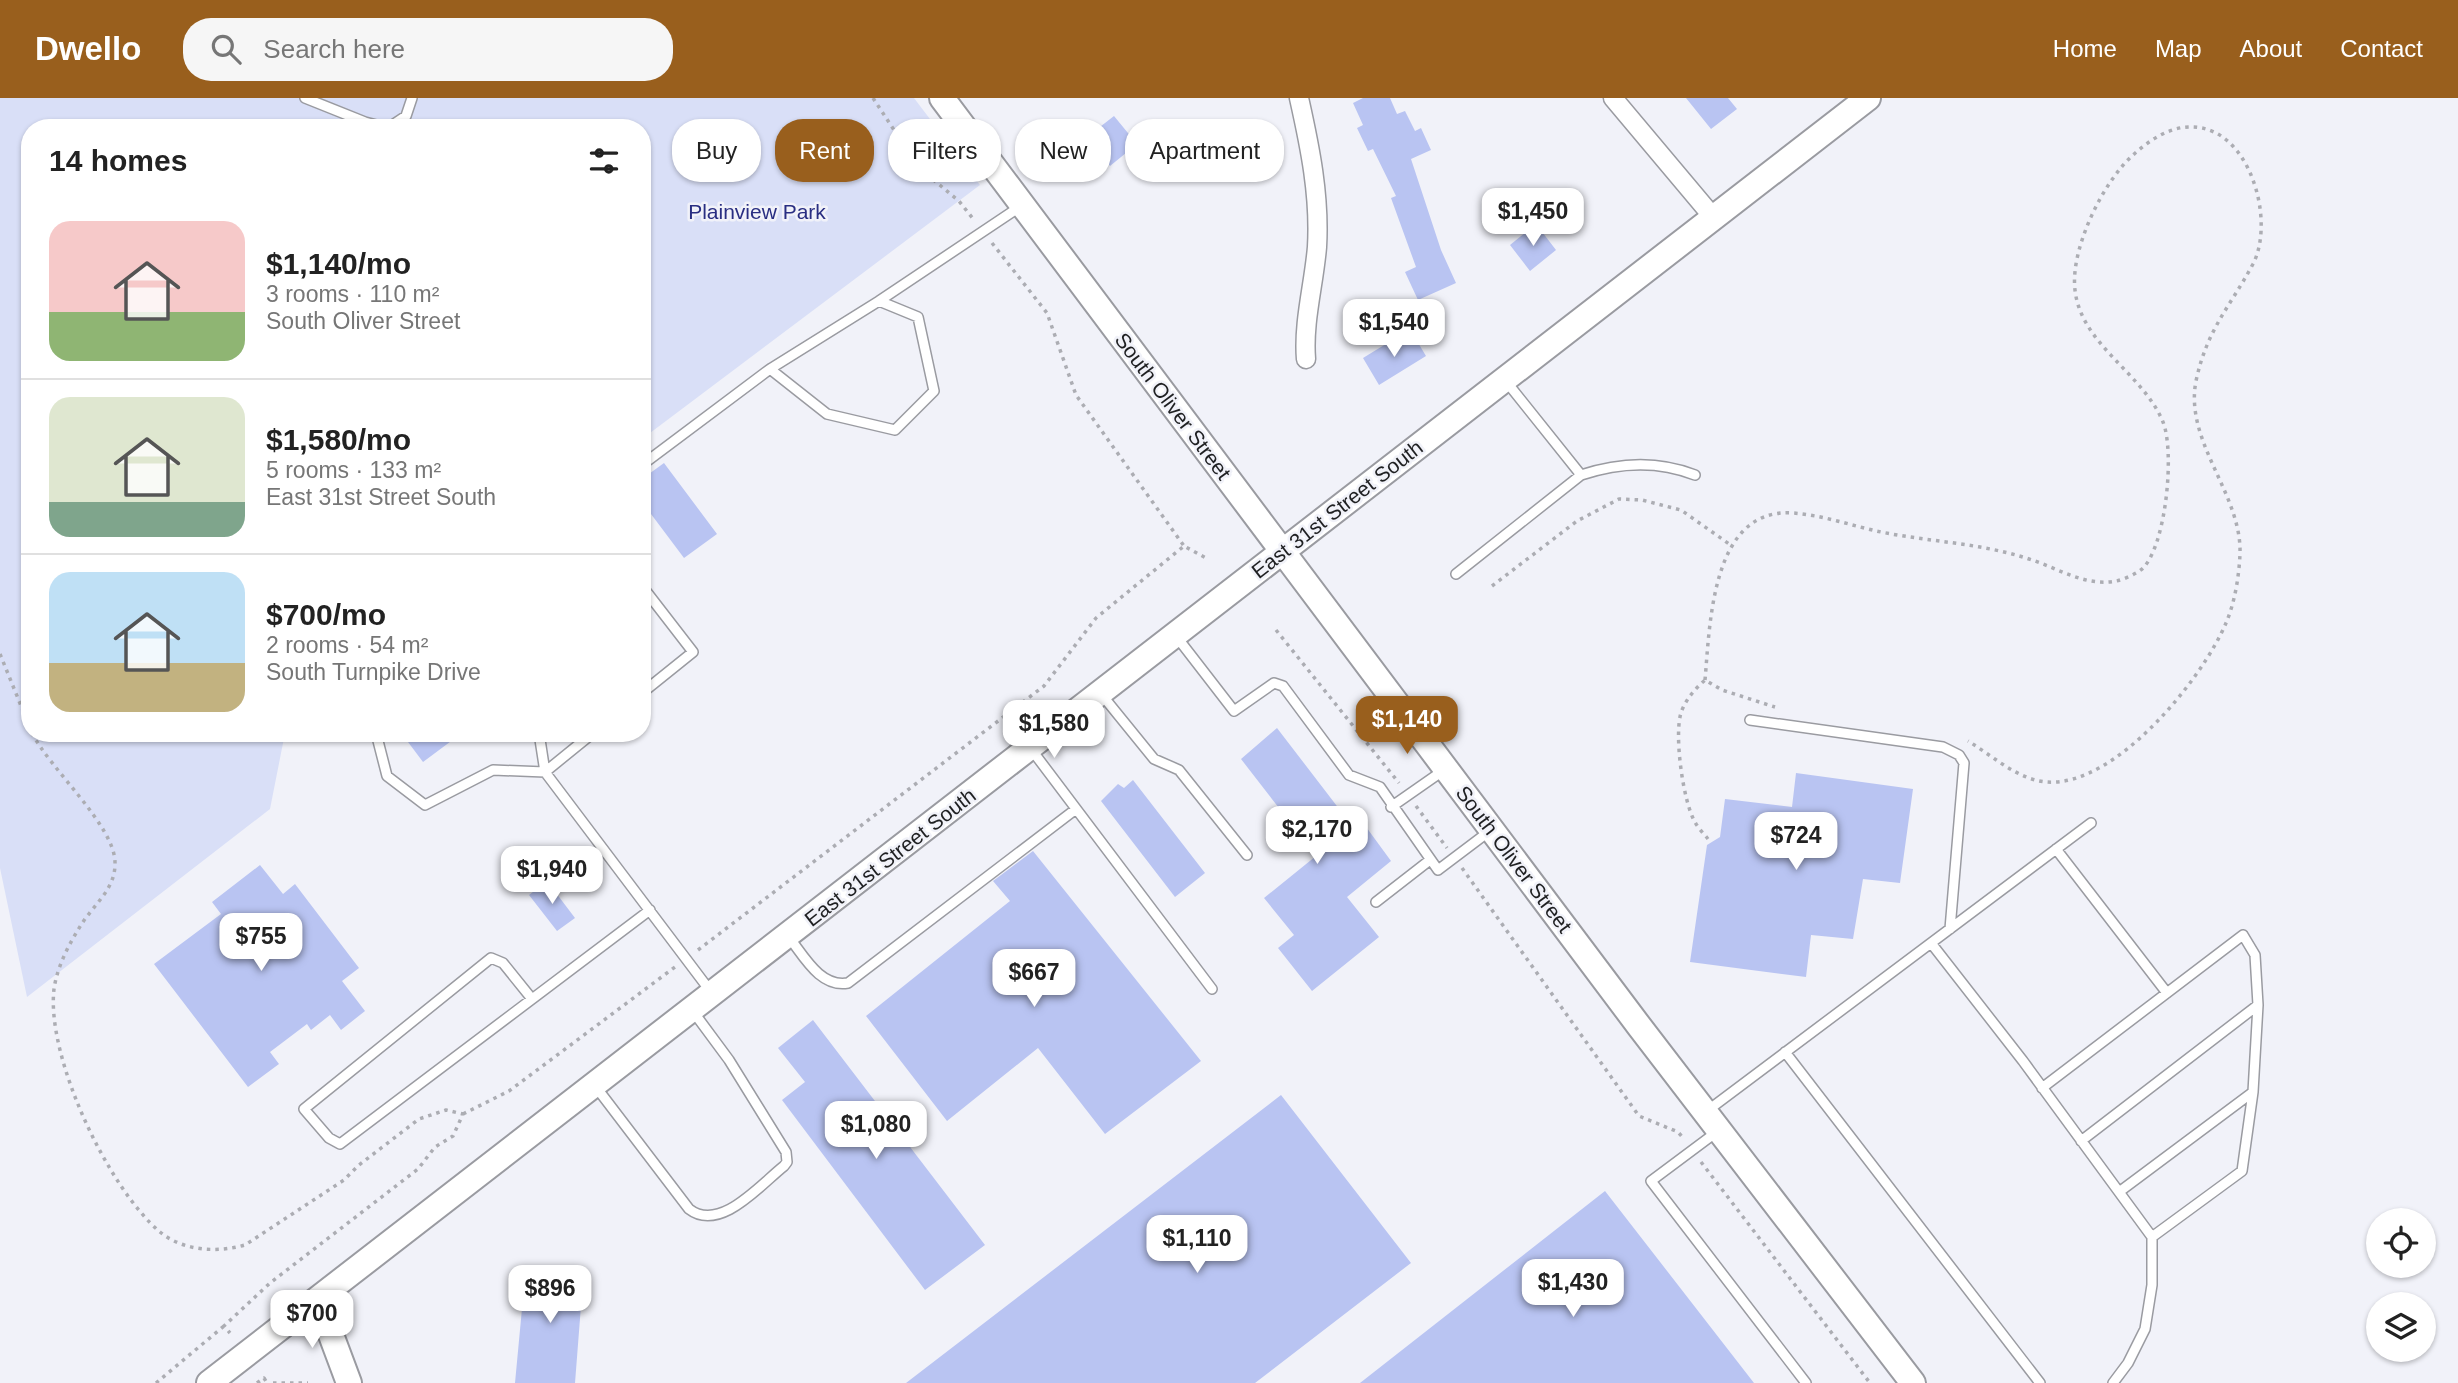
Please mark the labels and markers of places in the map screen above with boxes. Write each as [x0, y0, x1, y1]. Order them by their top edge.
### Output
pin: $1,450 [1476, 188, 1590, 248]
pin: $1,540 [1337, 300, 1451, 359]
pin: $1,140 [1350, 696, 1464, 756]
pin: $1,580 [997, 700, 1111, 760]
pin: $2,170 [1260, 806, 1374, 866]
pin: $724 [1755, 812, 1837, 872]
pin: $1,940 [495, 846, 609, 906]
pin: $755 [220, 914, 302, 973]
pin: $667 [993, 950, 1075, 1009]
pin: $1,080 [819, 1102, 933, 1161]
pin: $1,110 [1140, 1216, 1254, 1275]
pin: $1,430 [1516, 1260, 1630, 1319]
pin: $896 [509, 1266, 591, 1325]
pin: $700 [271, 1290, 353, 1350]

